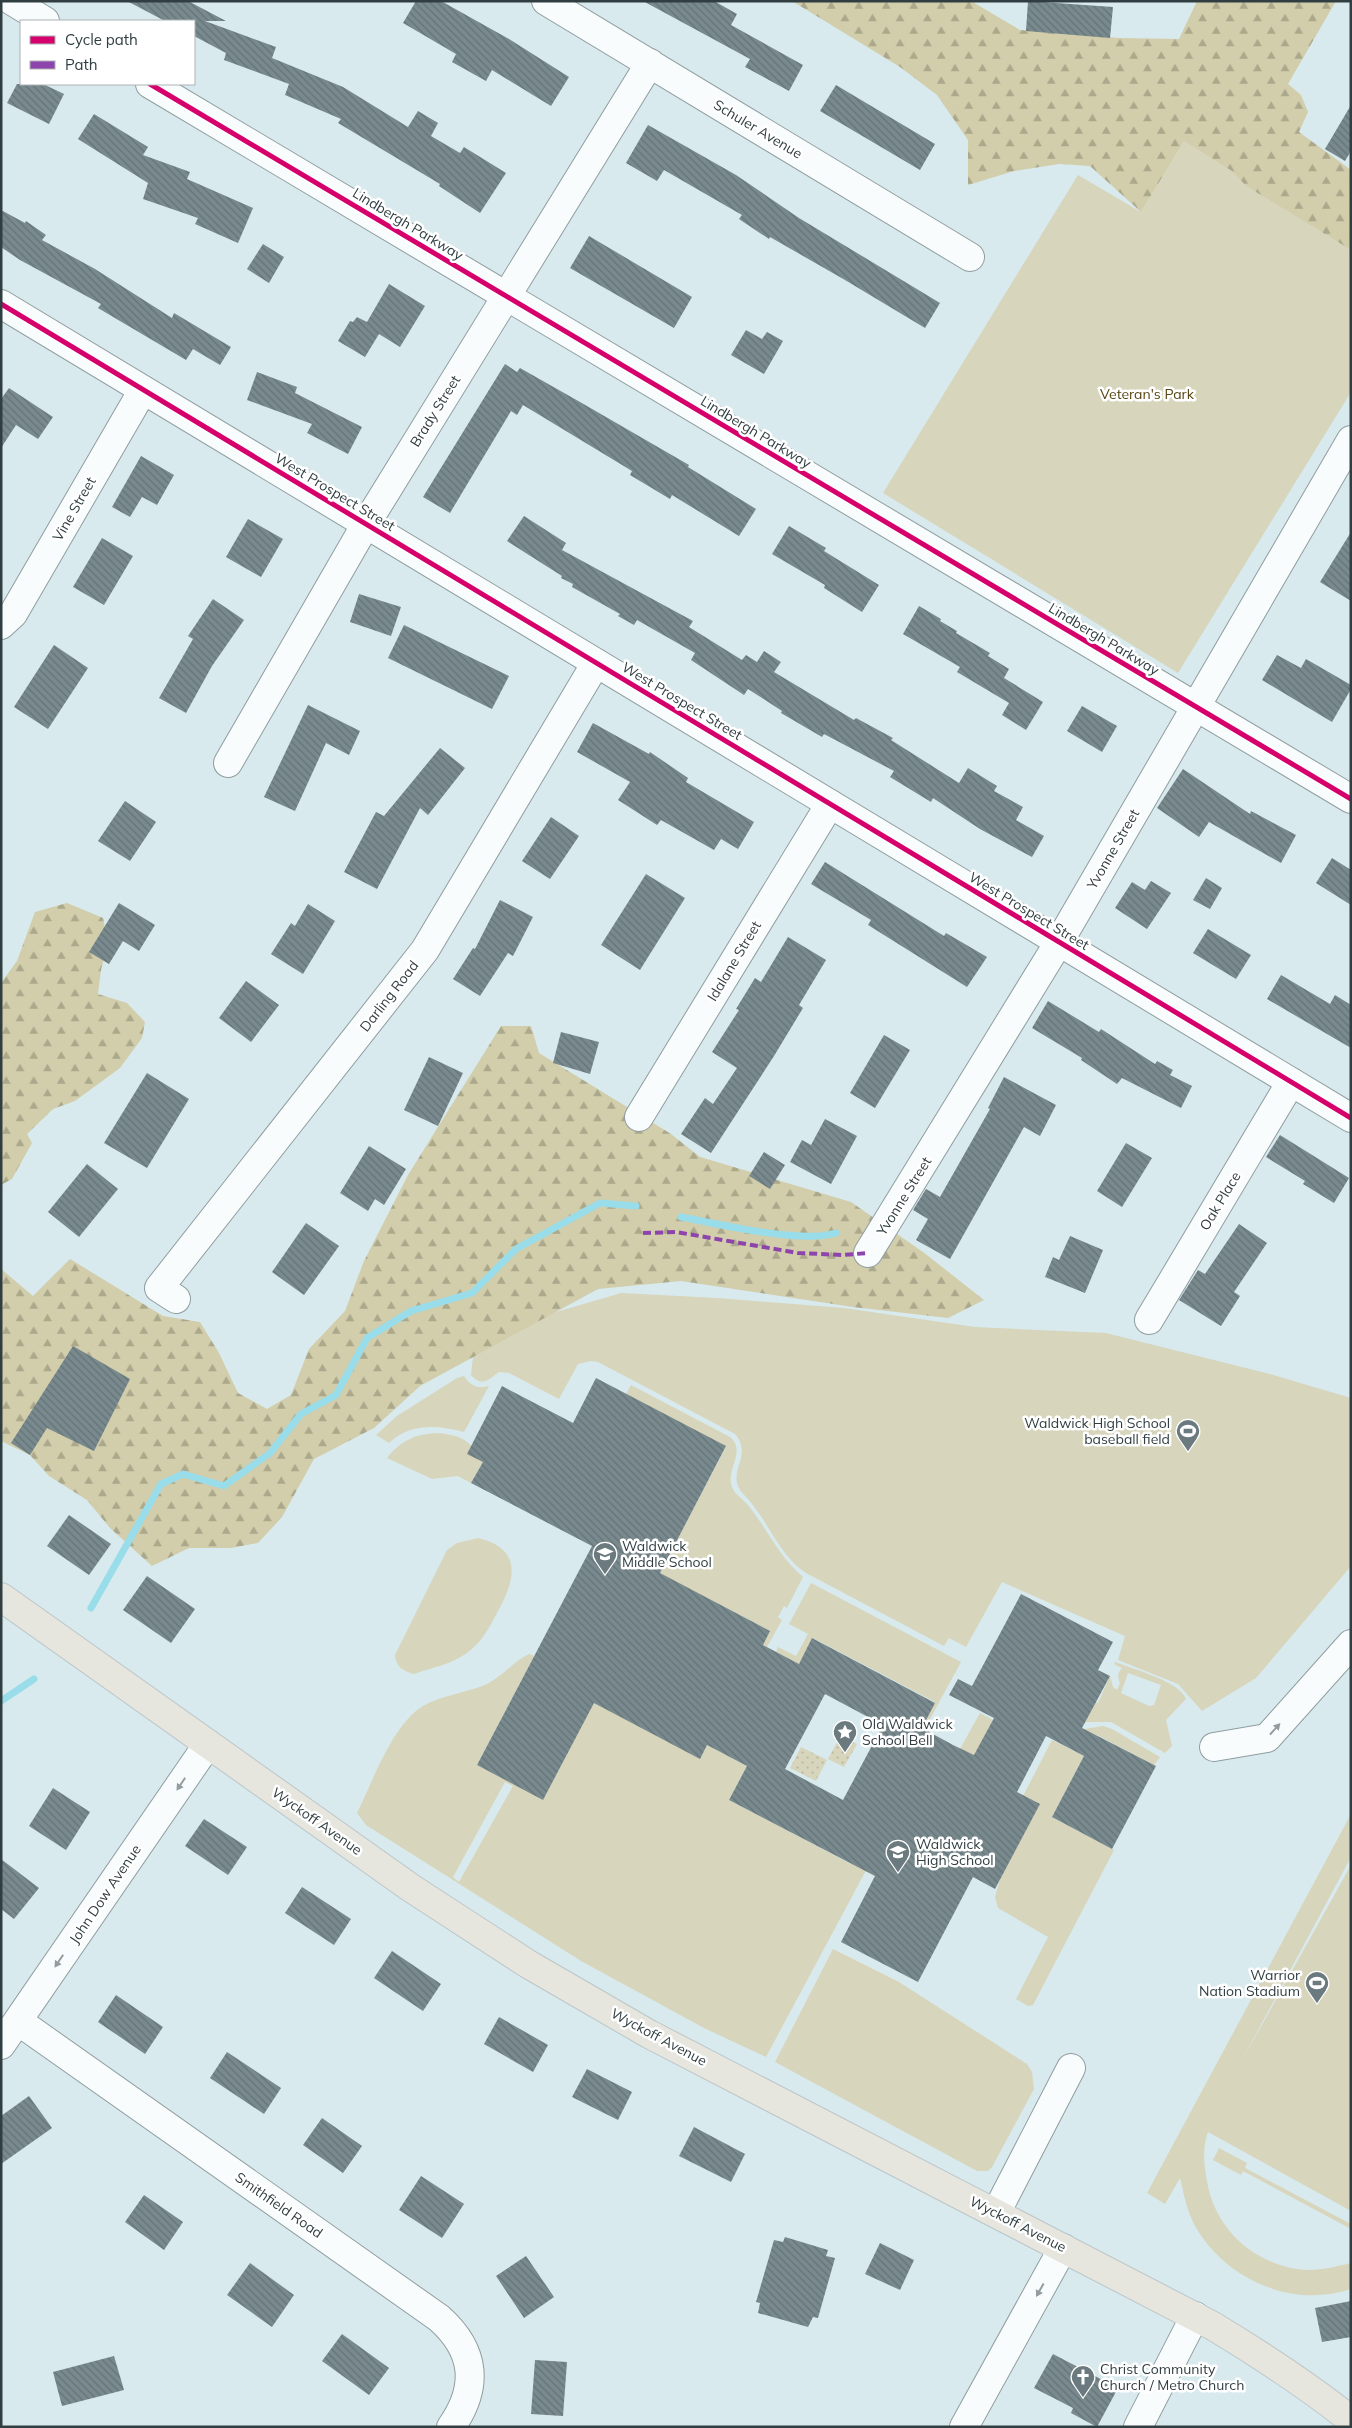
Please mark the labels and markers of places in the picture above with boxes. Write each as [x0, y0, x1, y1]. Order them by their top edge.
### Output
place label: Waldwick High School baseball field [1024, 1414, 1170, 1448]
sports icon: Waldwick High School baseball field [1175, 1418, 1201, 1452]
place label: Waldwick Middle School [622, 1537, 712, 1571]
school or university icon: Waldwick Middle School [592, 1541, 618, 1575]
place label: Old Waldwick School Bell [862, 1715, 954, 1749]
place icon: Old Waldwick School Bell [832, 1719, 858, 1753]
place label: Waldwick High School [916, 1835, 994, 1869]
school or university icon: Waldwick High School [885, 1839, 911, 1873]
place label: Warrior Nation Stadium [1199, 1966, 1301, 2000]
sports icon: Warrior Nation Stadium [1304, 1970, 1330, 2004]
place label: Christ Community Church / Metro Church [1100, 2360, 1244, 2394]
church icon: Christ Community Church / Metro Church [1070, 2364, 1096, 2398]

